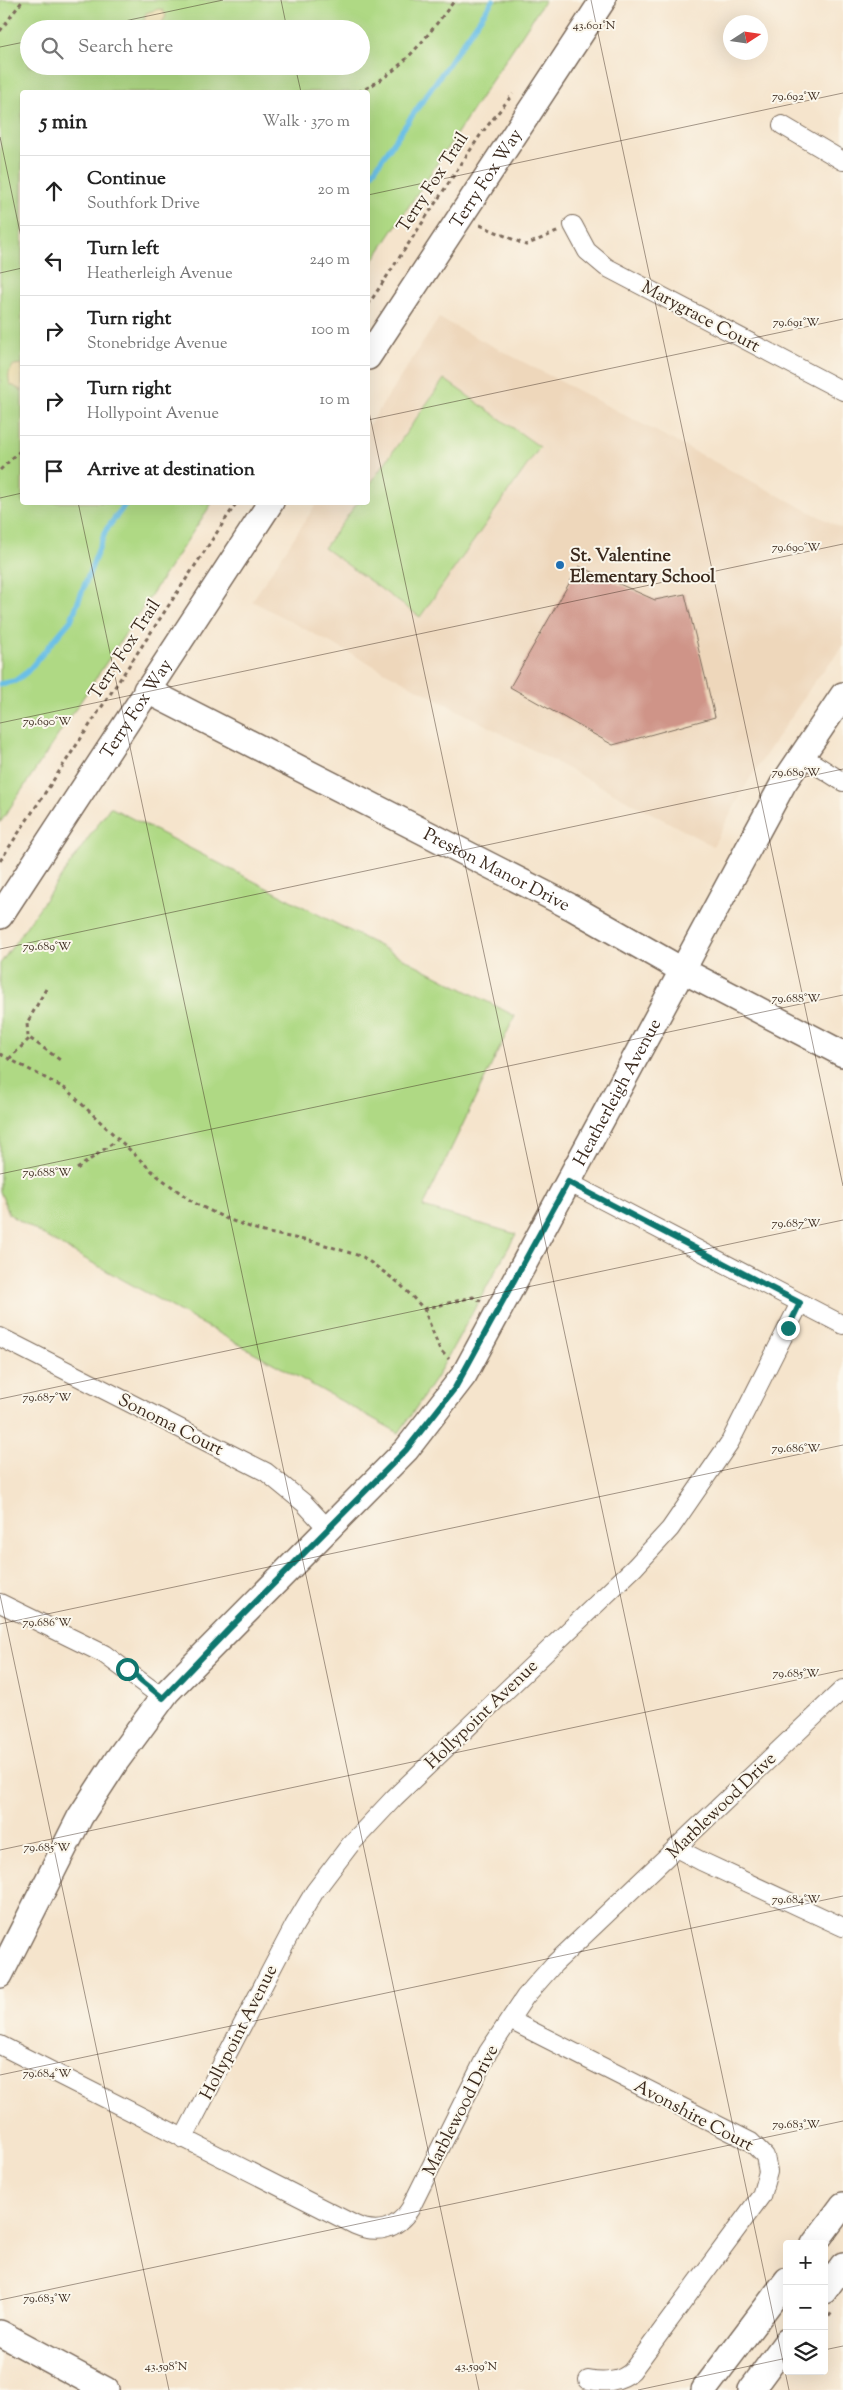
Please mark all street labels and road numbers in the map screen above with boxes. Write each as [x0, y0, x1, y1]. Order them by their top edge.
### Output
street label: Terry Fox Way [445, 124, 530, 234]
street label: Terry Fox Trail [391, 128, 476, 238]
street label: Marygrace Court [636, 276, 764, 360]
street label: Terry Fox Trail [83, 595, 168, 705]
street label: Terry Fox Way [95, 654, 180, 765]
street label: Preston Manor Drive [418, 823, 574, 919]
street label: Heatherleigh Avenue [568, 1015, 669, 1171]
street label: Sonoma Court [113, 1388, 227, 1463]
street label: Hollypoint Avenue [420, 1655, 545, 1776]
street label: Marblewood Drive [662, 1747, 783, 1866]
street label: Hollypoint Avenue [195, 1961, 285, 2105]
street label: Marblewood Drive [418, 2041, 506, 2181]
street label: Avonshire Court [629, 2074, 757, 2159]

